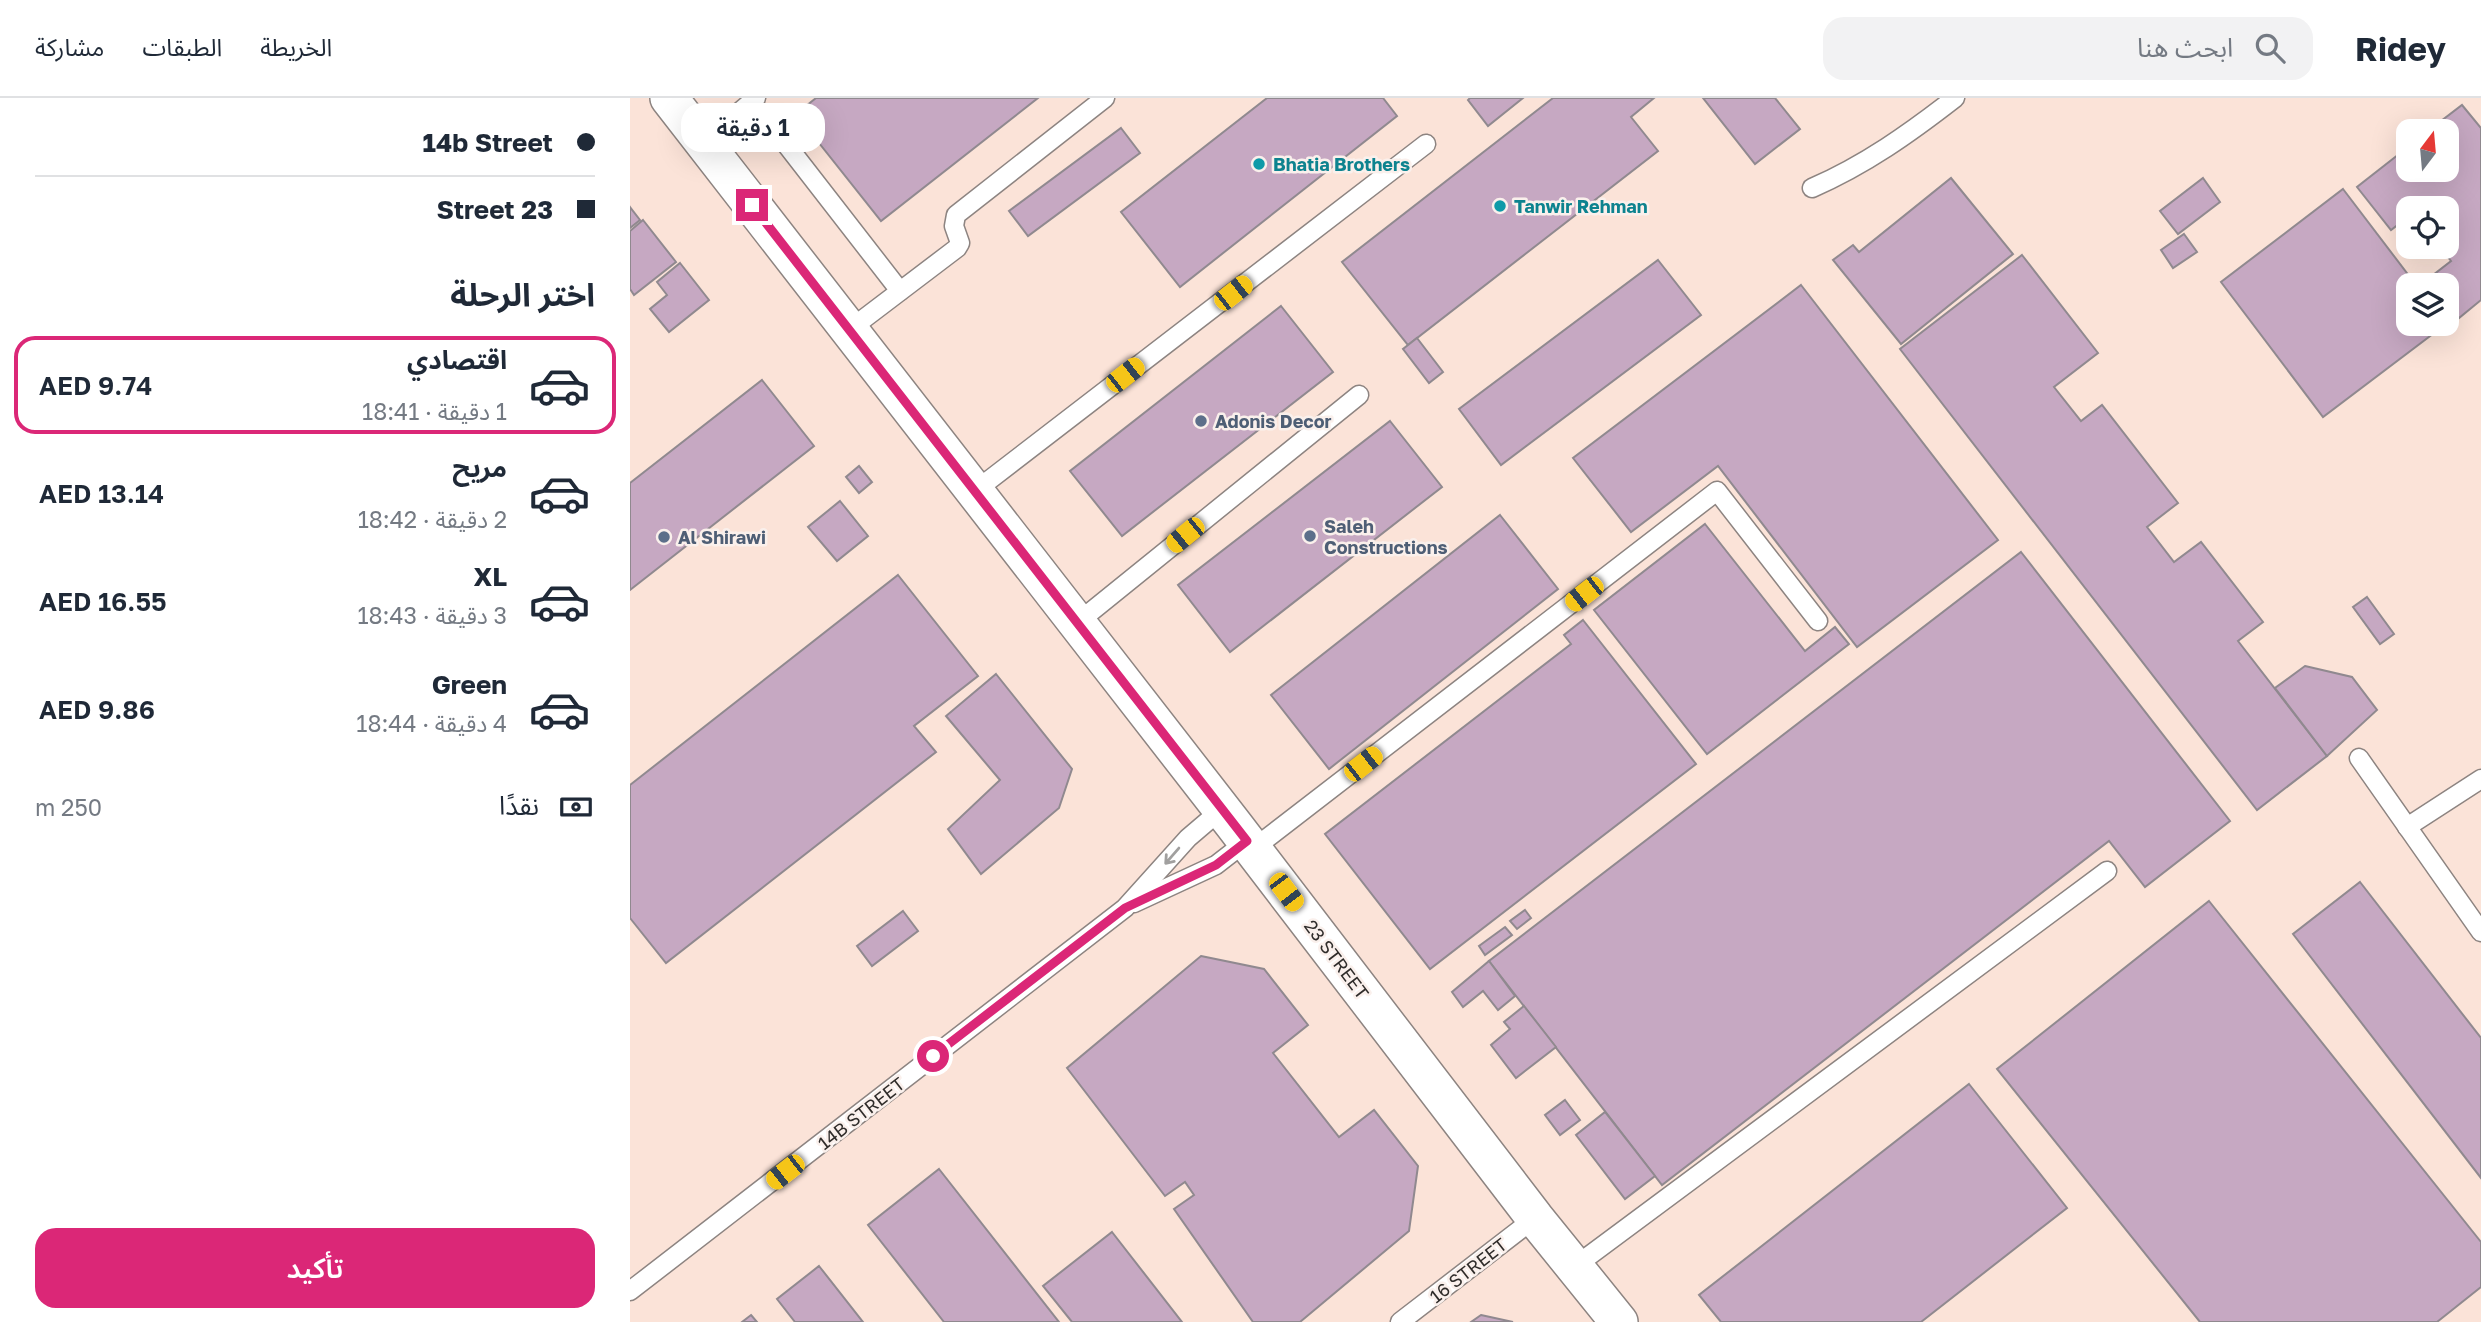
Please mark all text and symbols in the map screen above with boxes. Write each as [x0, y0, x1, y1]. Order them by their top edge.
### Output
search box [1823, 17, 2313, 80]
icon: search [2251, 29, 2289, 67]
text: Ridey [2355, 29, 2446, 68]
text: مشاركة [35, 32, 104, 61]
text: الطبقات [142, 32, 222, 61]
text: الخريطة [260, 32, 332, 61]
text: ابحث هنا [2137, 32, 2233, 63]
callout: 1 دقيقة [680, 104, 824, 153]
text: 1 دقيقة [716, 113, 790, 141]
north arrow [2396, 119, 2459, 182]
map controls [2396, 119, 2459, 336]
text: 14b Street [423, 127, 553, 158]
place label: Bhatia Brothers [1273, 153, 1410, 175]
marker: Bhatia Brothers [1251, 156, 1267, 172]
route end [736, 189, 768, 221]
text: 23 Street [437, 194, 553, 225]
place label: Tanwir Rehman [1514, 195, 1648, 217]
button: locate [2396, 196, 2459, 259]
marker: Tanwir Rehman [1492, 198, 1508, 214]
car [1210, 272, 1257, 314]
button: layers [2396, 273, 2459, 336]
text: اختر الرحلة [450, 275, 595, 313]
text: اقتصادي [407, 344, 507, 375]
icon: car [528, 354, 591, 417]
car [1102, 354, 1149, 396]
text: AED 9.74 [39, 370, 153, 401]
text: 1 دقيقة · 18:41 [362, 397, 507, 425]
place label: Adonis Decor [1215, 410, 1332, 432]
marker: Adonis Decor [1193, 413, 1209, 429]
text: مريح [452, 452, 507, 483]
icon: car [528, 462, 591, 525]
text: AED 13.14 [39, 478, 164, 509]
text: 2 دقيقة · 18:42 [358, 505, 507, 533]
car [1163, 514, 1208, 556]
place label: Saleh Constructions [1324, 515, 1448, 558]
place label: Al Shirawi [678, 526, 766, 548]
marker: Saleh Constructions [1302, 528, 1318, 544]
marker: Al Shirawi [656, 529, 672, 545]
text: XL [473, 561, 507, 592]
icon: car [528, 570, 591, 633]
car [1561, 573, 1608, 615]
text: AED 16.55 [39, 586, 167, 617]
text: 3 دقيقة · 18:43 [357, 601, 507, 629]
text: Green [432, 669, 507, 700]
icon: car [528, 678, 591, 741]
text: AED 9.86 [39, 694, 155, 725]
text: 4 دقيقة · 18:44 [356, 709, 507, 737]
car [1340, 743, 1387, 785]
icon: cash [557, 788, 595, 826]
text: نقدًا [499, 790, 539, 821]
text: 250 m [35, 793, 102, 821]
one-way arrow [1164, 846, 1180, 864]
car [1265, 869, 1308, 915]
street label: 23 STREET [1300, 915, 1374, 1003]
route start [917, 1040, 949, 1072]
street label: 14B STREET [813, 1072, 909, 1154]
car [762, 1151, 809, 1193]
button: تأكيد [35, 1228, 595, 1308]
street label: 16 STREET [1425, 1233, 1511, 1307]

